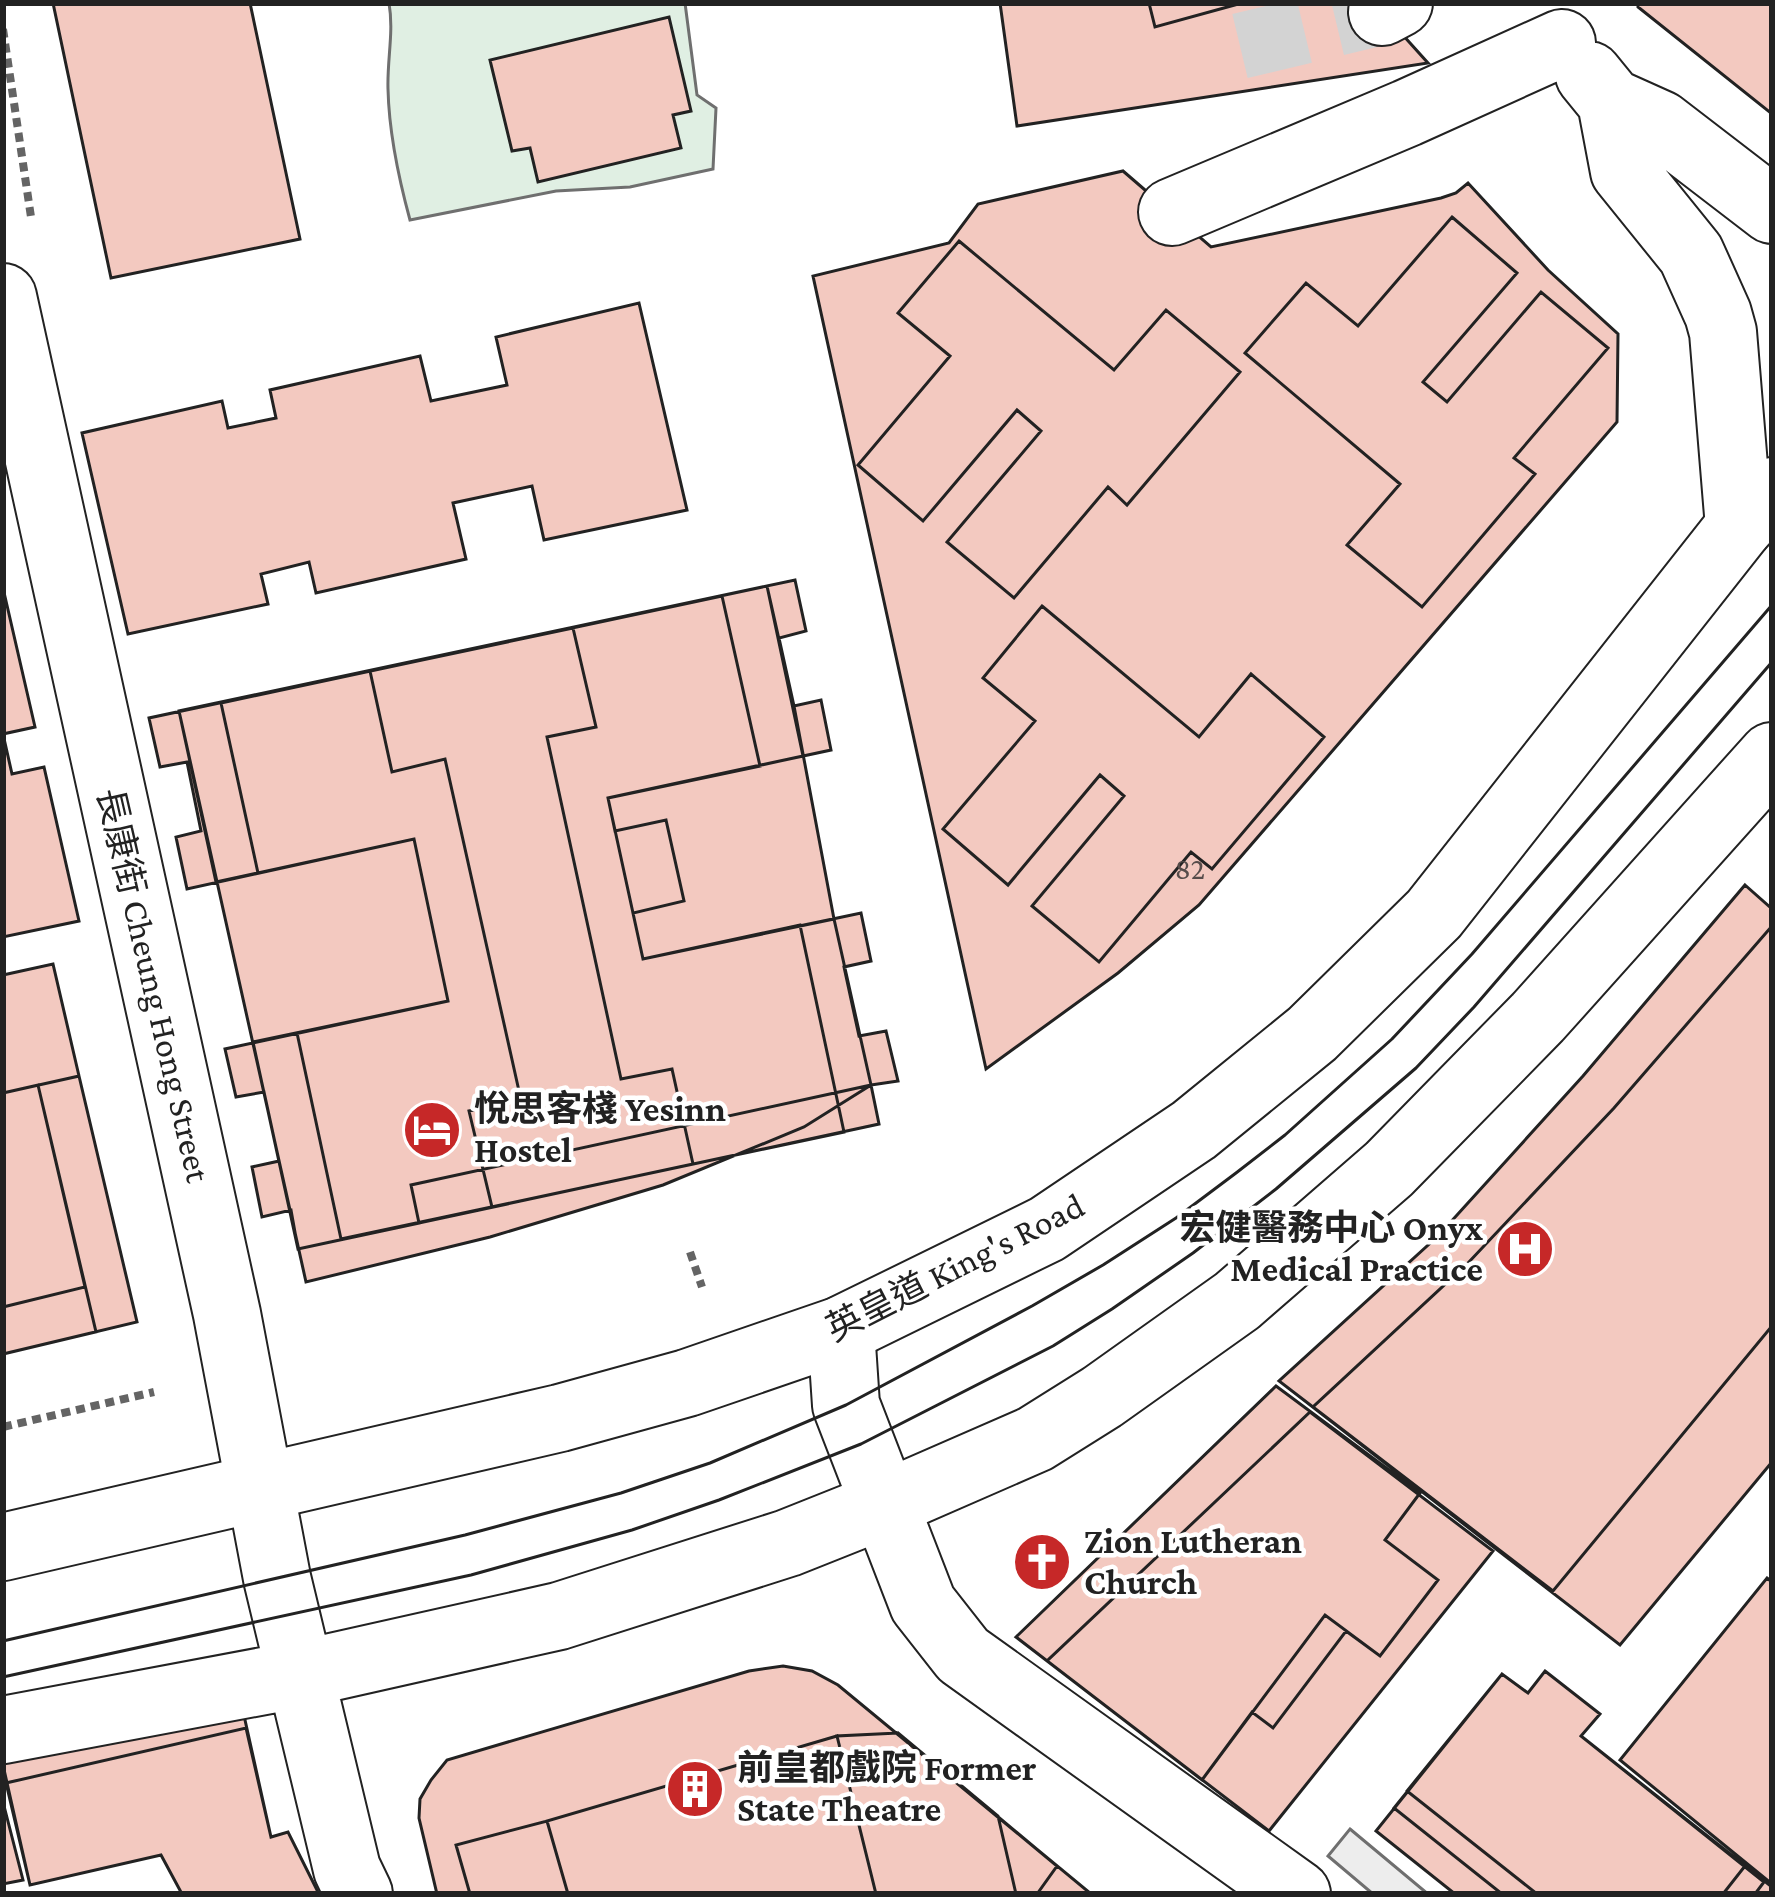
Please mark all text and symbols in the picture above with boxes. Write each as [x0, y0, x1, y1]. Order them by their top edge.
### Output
street label: 長康街 Cheung Hong Street [89, 784, 219, 1187]
house number: 82 [1175, 852, 1205, 885]
place label: 悅思客棧 Yesinn Hostel [474, 1089, 726, 1170]
hotel icon: 悅思客棧 Yesinn Hostel [401, 1099, 463, 1161]
street label: 英皇道 King's Road [820, 1185, 1090, 1349]
place label: 宏健醫務中心 Onyx Medical Practice [1180, 1208, 1484, 1289]
hospital icon: 宏健醫務中心 Onyx Medical Practice [1494, 1218, 1556, 1280]
place label: Zion Lutheran Church [1084, 1521, 1302, 1602]
church icon: Zion Lutheran Church [1011, 1531, 1073, 1593]
place label: 前皇都戲院 Former State Theatre [737, 1748, 1036, 1829]
building icon: 前皇都戲院 Former State Theatre [664, 1758, 726, 1820]

